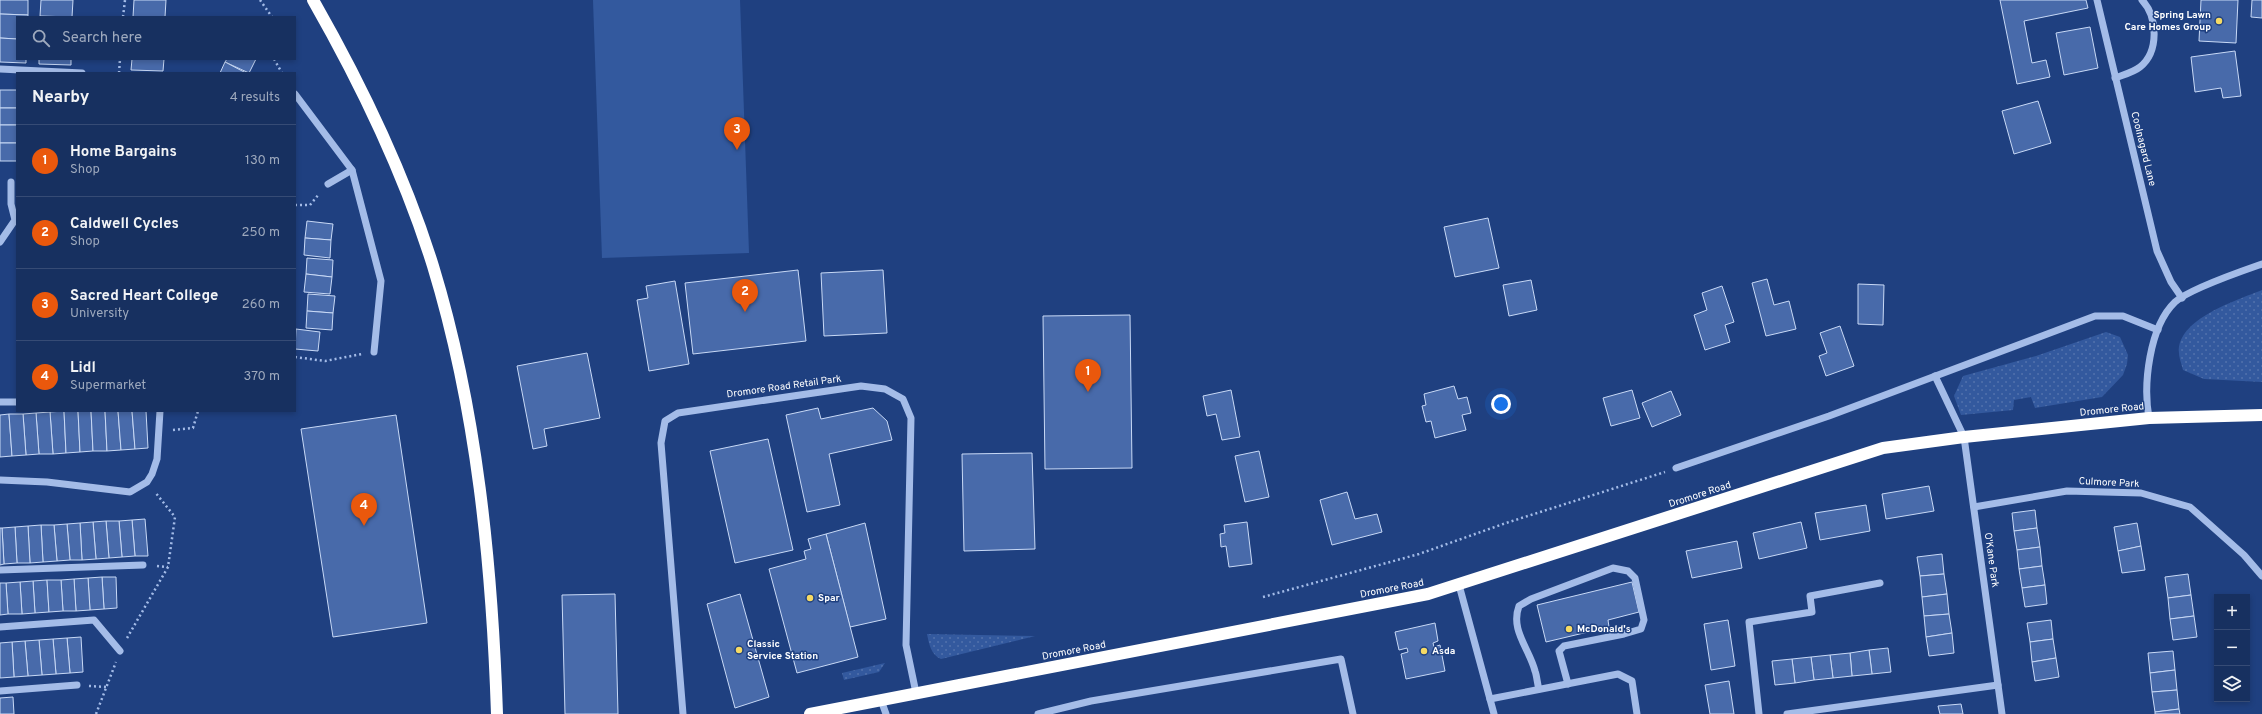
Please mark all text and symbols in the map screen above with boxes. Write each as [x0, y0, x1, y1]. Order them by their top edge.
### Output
place label: Spring Lawn Care Homes Group [2124, 9, 2211, 34]
search box [16, 16, 296, 60]
marker: Spring Lawn Care Homes Group [2214, 16, 2224, 26]
icon: search [30, 27, 52, 49]
text: Search here [62, 29, 142, 48]
text: Nearby [32, 87, 89, 109]
text: 4 results [230, 90, 280, 106]
street label: Coolnagard Lane [2127, 110, 2159, 188]
pin: 3 [724, 117, 750, 150]
text: Home Bargains [70, 143, 177, 162]
text: 1 [42, 153, 48, 169]
text: 130 m [245, 153, 280, 169]
text: Shop [70, 162, 100, 178]
text: Caldwell Cycles [70, 215, 179, 234]
text: 2 [41, 225, 49, 241]
text: 250 m [242, 225, 280, 241]
text: Shop [70, 234, 100, 250]
pin: 2 [732, 279, 758, 312]
text: Sacred Heart College [70, 287, 218, 306]
text: 3 [41, 297, 49, 313]
text: 260 m [242, 297, 280, 313]
text: University [70, 306, 129, 322]
text: Lidl [70, 359, 96, 378]
pin: 1 [1075, 359, 1101, 392]
text: 4 [41, 369, 49, 385]
text: 370 m [243, 369, 280, 385]
street label: Dromore Road Retail Park [726, 373, 842, 401]
text: Supermarket [70, 378, 146, 394]
your location [1491, 394, 1511, 414]
street label: Dromore Road [2079, 400, 2145, 420]
street label: Culmore Park [2078, 475, 2140, 491]
street label: Dromore Road [1667, 479, 1733, 511]
pin: 4 [351, 493, 377, 526]
street label: O'Kane Park [1981, 532, 2001, 588]
street label: Dromore Road [1359, 576, 1425, 602]
place label: Spar [818, 592, 841, 605]
marker: Spar [805, 593, 815, 603]
map controls [2214, 594, 2250, 702]
button: + [2214, 594, 2250, 630]
place label: McDonald's [1577, 623, 1631, 636]
marker: McDonald's [1564, 624, 1574, 634]
button: − [2214, 630, 2250, 666]
place label: Classic Service Station [747, 638, 818, 663]
street label: Dromore Road [1041, 638, 1107, 664]
marker: Classic Service Station [734, 645, 744, 655]
place label: Asda [1432, 645, 1455, 658]
marker: Asda [1419, 646, 1429, 656]
button: layers [2214, 666, 2250, 702]

